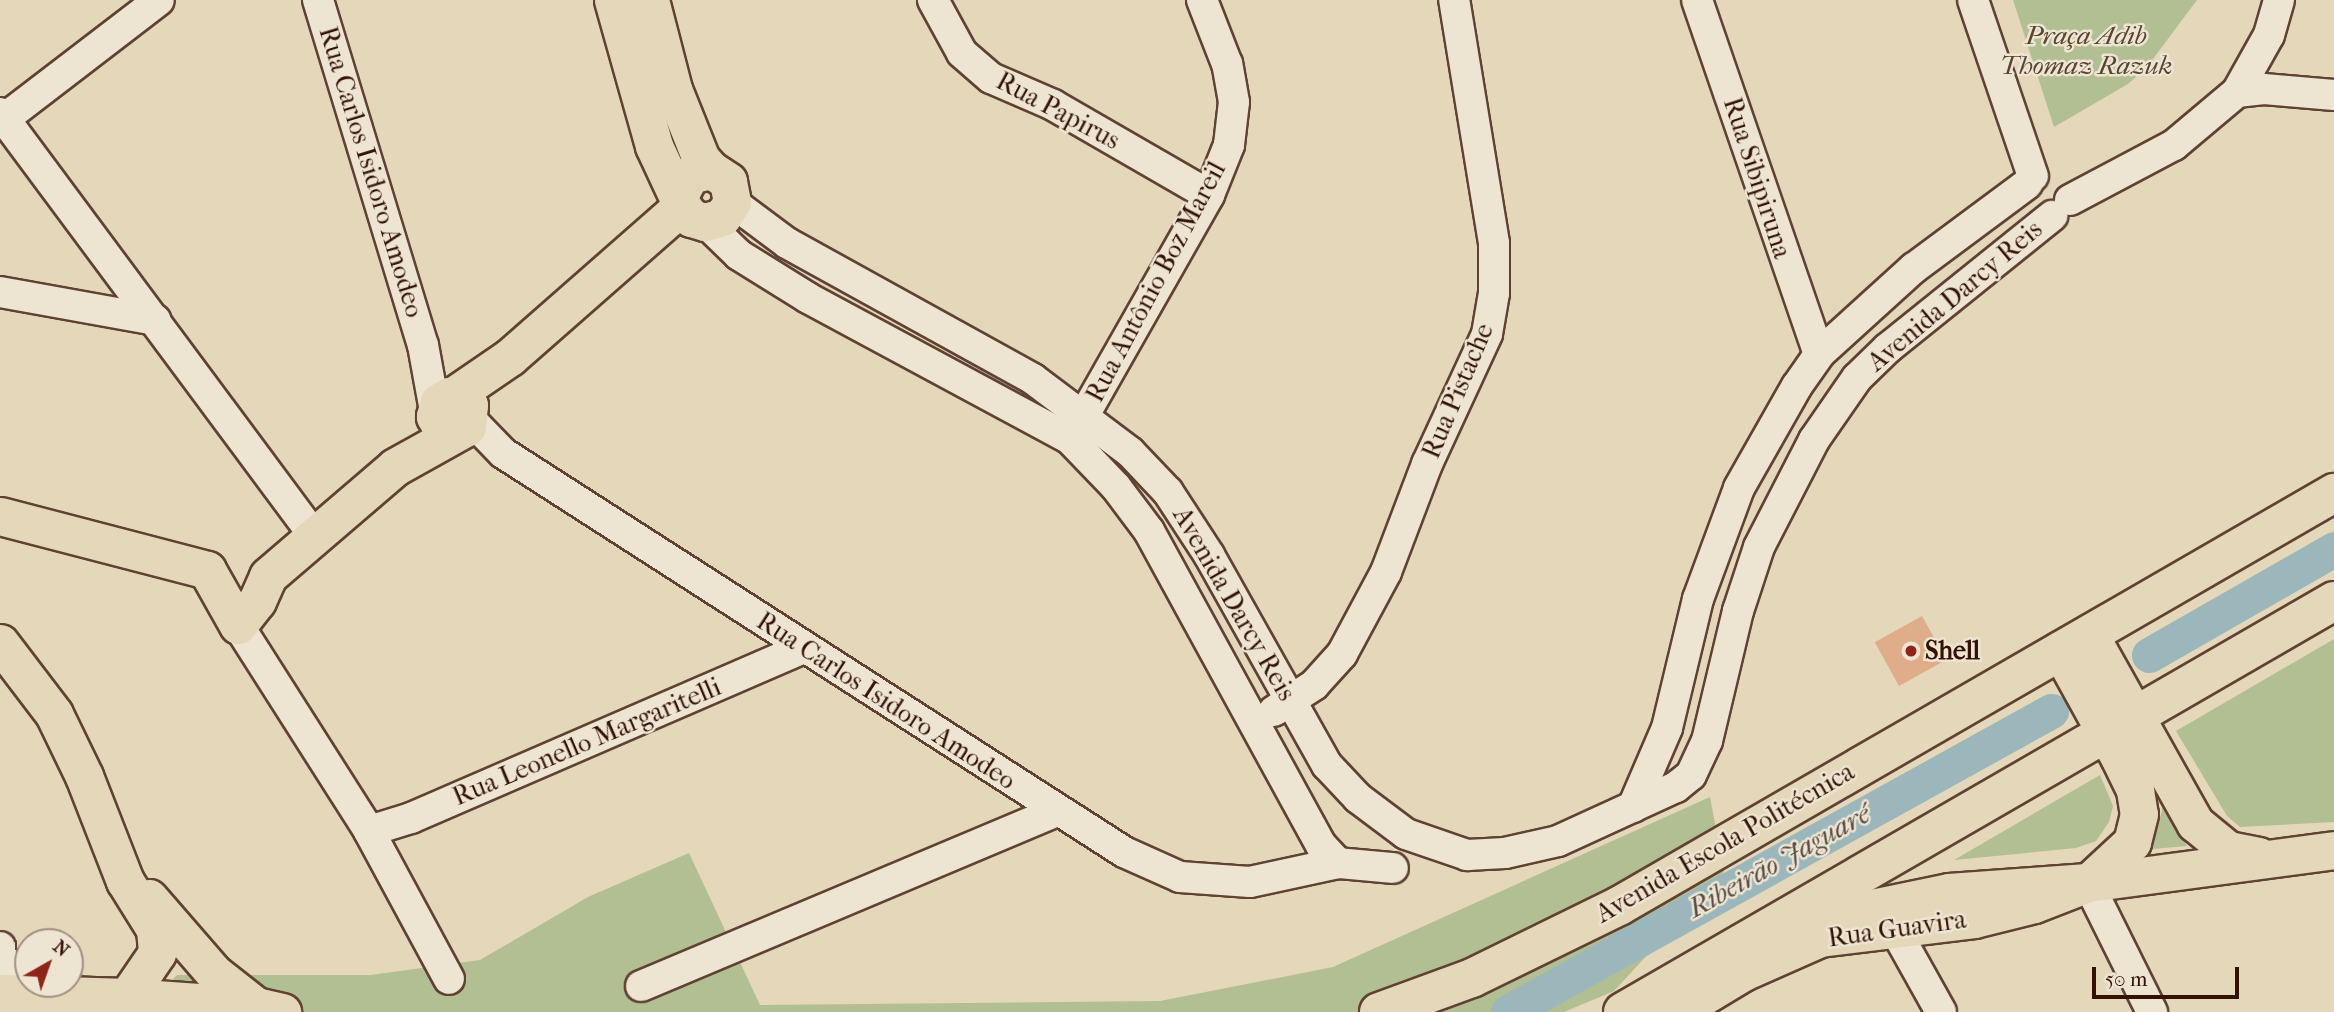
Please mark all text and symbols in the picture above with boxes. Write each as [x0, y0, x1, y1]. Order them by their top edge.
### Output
park label: Praça Adib Thomaz Razuk [2000, 20, 2172, 82]
street label: Rua Carlos Isidoro Amodeo [312, 23, 430, 321]
street label: Rua Papirus [991, 65, 1125, 157]
street label: Rua Sibipiruna [1716, 94, 1798, 262]
street label: Rua Antônio Boz Mareil [1079, 156, 1233, 408]
street label: Avenida Darcy Reis [1861, 214, 2049, 378]
street label: Rua Pistache [1416, 319, 1500, 463]
street label: Avenida Darcy Reis [1166, 502, 1302, 706]
street label: Rua Carlos Isidoro Amodeo [751, 606, 1021, 796]
place label: Shell [1925, 635, 1980, 667]
marker: Shell [1903, 643, 1919, 659]
street label: Rua Leonello Margaritelli [448, 671, 726, 813]
street label: Avenida Escola Politécnica [1590, 756, 1860, 930]
water label: Ribeirão Jaguaré [1682, 797, 1876, 925]
street label: Rua Guavira [1826, 904, 1968, 954]
north arrow [14, 928, 84, 998]
text: N [49, 935, 74, 962]
scale bar [2096, 953, 2243, 997]
text: 50 m [2105, 967, 2148, 991]

